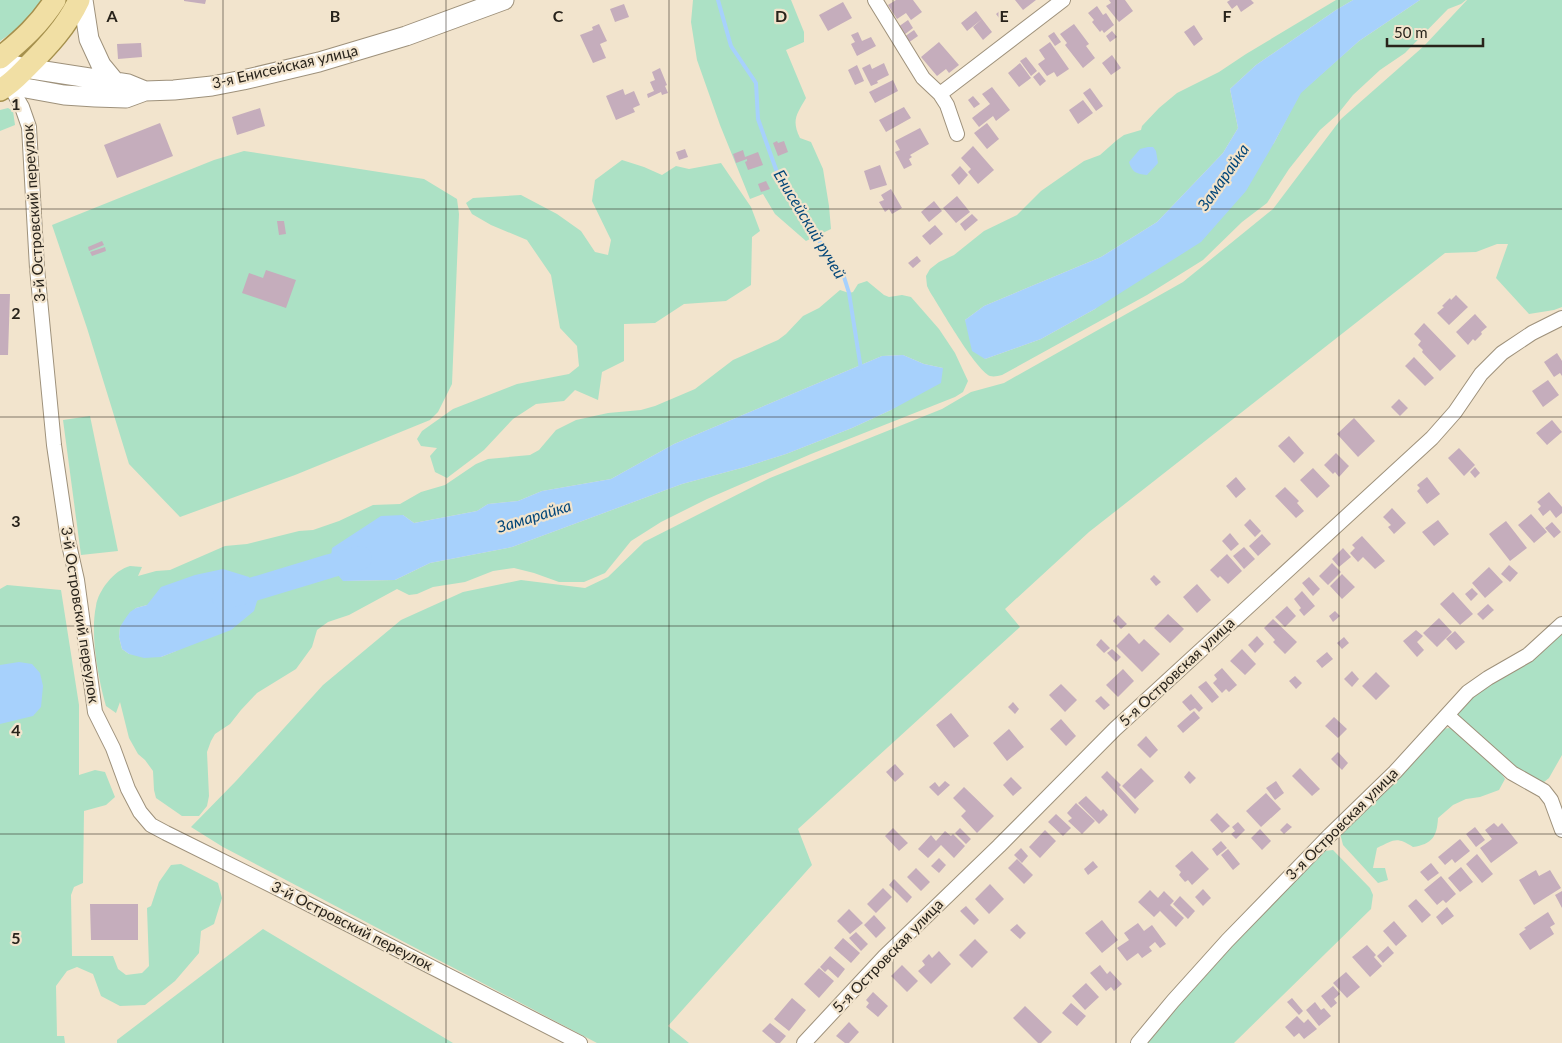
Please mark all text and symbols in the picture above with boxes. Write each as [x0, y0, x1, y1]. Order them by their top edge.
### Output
text: A [105, 6, 118, 25]
text: B [330, 6, 340, 25]
text: C [553, 6, 564, 25]
text: D [775, 6, 787, 25]
text: E [999, 6, 1009, 25]
text: F [1222, 6, 1232, 25]
scale bar [1387, 15, 1483, 47]
text: 50 m [1394, 23, 1428, 41]
street label: 3-я Енисейская улица [210, 40, 359, 92]
text: 1 [11, 94, 21, 113]
street label: 3-й Островский переулок [18, 123, 48, 303]
water label: Замарайка [1192, 140, 1252, 214]
water label: Енисейский ручей [770, 166, 850, 282]
text: 2 [11, 303, 21, 322]
water label: Замарайка [493, 495, 573, 536]
text: 3 [11, 511, 21, 530]
street label: 3-й Островский переулок [58, 525, 104, 705]
street label: 5-я Островская улица [1115, 613, 1238, 729]
text: 4 [11, 720, 21, 739]
street label: 3-я Островская улица [1282, 764, 1401, 883]
street label: 3-й Островский переулок [269, 877, 436, 974]
street label: 5-я Островская улица [828, 895, 946, 1016]
text: 5 [11, 928, 21, 947]

